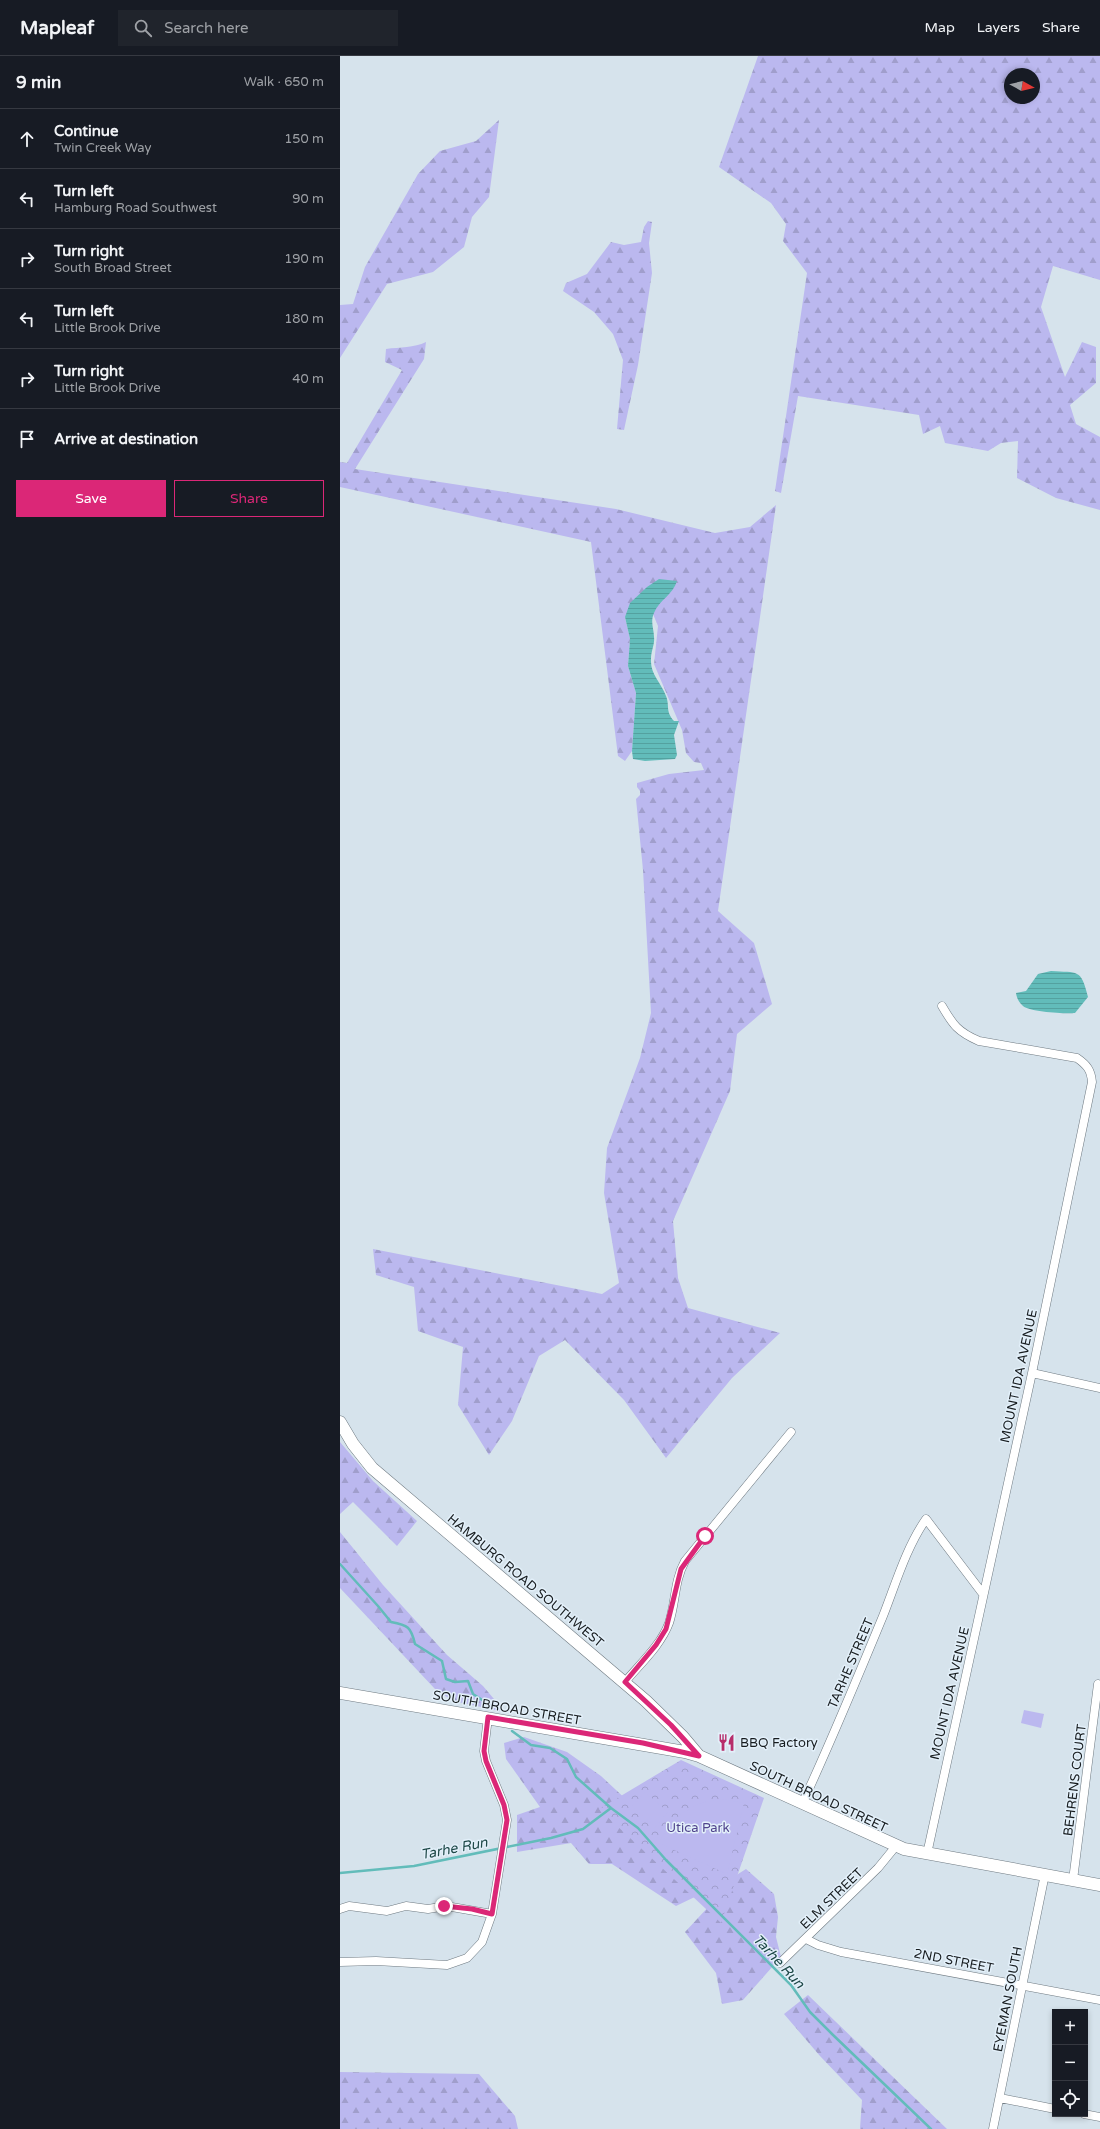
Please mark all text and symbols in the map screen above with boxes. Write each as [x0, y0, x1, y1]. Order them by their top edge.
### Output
search box [118, 10, 398, 46]
text: Mapleaf [20, 17, 94, 39]
icon: search [132, 17, 154, 39]
text: Search here [164, 19, 249, 37]
text: Map [925, 19, 955, 36]
text: Layers [977, 19, 1020, 36]
text: Share [1042, 19, 1080, 36]
north arrow [1004, 68, 1040, 104]
text: 9 min [16, 72, 61, 93]
text: Walk · 650 m [244, 74, 324, 90]
text: Continue [54, 122, 118, 140]
icon: ahead [16, 128, 38, 150]
text: 150 m [284, 131, 324, 147]
text: Twin Creek Way [54, 140, 152, 156]
text: Turn left [54, 182, 114, 200]
icon: left [16, 188, 38, 210]
text: 90 m [292, 191, 324, 207]
text: Hamburg Road Southwest [54, 200, 217, 216]
text: Turn right [54, 242, 124, 260]
icon: right [16, 248, 38, 270]
text: 190 m [284, 251, 324, 267]
text: South Broad Street [54, 260, 172, 276]
text: Turn left [54, 302, 114, 320]
icon: left [16, 308, 38, 330]
text: 180 m [284, 311, 324, 327]
text: Little Brook Drive [54, 320, 161, 336]
text: Turn right [54, 362, 124, 380]
icon: right [16, 368, 38, 390]
text: 40 m [292, 371, 324, 387]
text: Little Brook Drive [54, 380, 161, 396]
icon: arrive [16, 428, 38, 450]
text: Arrive at destination [54, 430, 198, 448]
button: Save [16, 480, 166, 517]
button: Share [174, 480, 324, 517]
street label: MOUNT IDA AVENUE [997, 1308, 1041, 1444]
street label: HAMBURG ROAD SOUTHWEST [444, 1511, 607, 1651]
route start [696, 1527, 714, 1545]
street label: TARHE STREET [825, 1616, 877, 1711]
street label: MOUNT IDA AVENUE [927, 1625, 973, 1761]
street label: SOUTH BROAD STREET [431, 1687, 582, 1729]
street label: BEHRENS COURT [1060, 1723, 1090, 1837]
restaurant icon: BBQ Factory [717, 1732, 737, 1752]
place label: BBQ Factory [740, 1735, 818, 1751]
street label: SOUTH BROAD STREET [747, 1758, 890, 1836]
park label: Utica Park [666, 1820, 730, 1836]
water label: Tarhe Run [419, 1834, 489, 1863]
street label: ELM STREET [797, 1865, 866, 1933]
route end [435, 1897, 453, 1915]
water label: Tarhe Run [749, 1931, 808, 1992]
street label: 2ND STREET [913, 1945, 995, 1977]
street label: EYEMAN SOUTH [990, 1945, 1026, 2053]
map controls [1052, 2009, 1088, 2117]
button: + [1052, 2009, 1088, 2045]
button: − [1052, 2045, 1088, 2081]
button: locate [1052, 2081, 1088, 2117]

